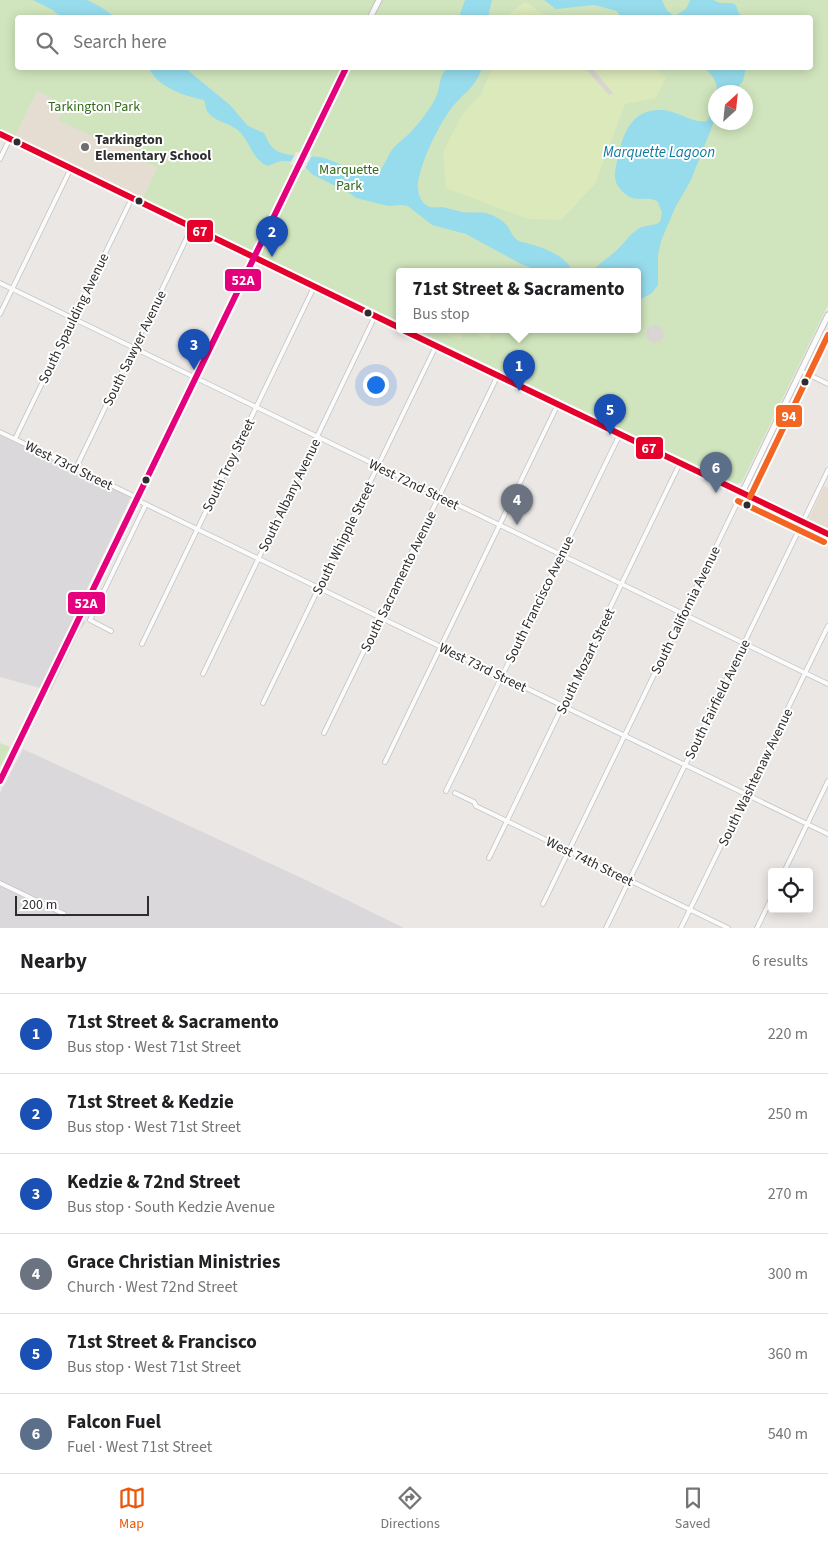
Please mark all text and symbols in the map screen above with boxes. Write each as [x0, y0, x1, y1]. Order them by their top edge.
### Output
search box [15, 15, 813, 70]
icon: search [33, 29, 61, 57]
text: Search here [73, 29, 167, 56]
north arrow [708, 85, 753, 130]
park label: Tarkington Park [48, 97, 140, 117]
place label: Tarkington Elementary School [95, 130, 211, 166]
unlabelled marker [12, 137, 22, 147]
marker: Tarkington Elementary School [79, 141, 91, 153]
water label: Marquette Lagoon [603, 142, 715, 163]
park label: Marquette Park [319, 160, 379, 196]
unlabelled marker [134, 196, 144, 206]
pin: 2 [256, 216, 288, 257]
line badge: 67 [186, 219, 214, 243]
text: 67 [193, 222, 207, 242]
street label: South Spaulding Avenue [34, 250, 114, 387]
line badge: 52A [224, 268, 262, 292]
popup [396, 268, 641, 333]
text: 52A [232, 271, 255, 291]
text: 71st Street & Sacramento [413, 276, 624, 303]
street label: South Sawyer Avenue [98, 287, 172, 410]
text: Bus stop [413, 303, 470, 325]
unlabelled marker [363, 308, 373, 318]
pin: 3 [178, 329, 210, 370]
pin: 1 [503, 350, 535, 391]
your location [363, 372, 389, 398]
unlabelled marker [800, 377, 810, 387]
pin: 5 [594, 394, 626, 435]
line badge: 94 [775, 404, 803, 428]
text: 94 [782, 407, 797, 427]
street label: South Troy Street [198, 415, 260, 515]
street label: South Albany Avenue [254, 435, 326, 555]
street label: West 73rd Street [21, 436, 116, 496]
line badge: 67 [635, 436, 664, 460]
text: 67 [642, 439, 656, 459]
pin: 6 [700, 452, 732, 493]
street label: West 72nd Street [365, 454, 462, 516]
unlabelled marker [141, 475, 151, 485]
street label: South Whipple Street [308, 478, 380, 598]
pin: 4 [501, 484, 533, 525]
unlabelled marker [742, 500, 752, 510]
street label: South Sacramento Avenue [356, 508, 442, 655]
street label: South Francisco Avenue [500, 533, 579, 666]
street label: South California Avenue [646, 543, 726, 678]
line badge: 52A [67, 591, 106, 615]
text: 52A [75, 594, 98, 614]
street label: South Mozart Street [552, 605, 620, 718]
street label: South Fairfield Avenue [680, 636, 756, 763]
street label: West 73rd Street [435, 638, 530, 698]
street label: South Washtenaw Avenue [714, 705, 798, 850]
street label: West 74th Street [542, 832, 637, 892]
map controls [768, 868, 813, 913]
button: locate [768, 868, 813, 913]
scale bar [15, 893, 149, 916]
text: 200 m [22, 895, 57, 915]
text: Nearby [20, 946, 87, 976]
text: 6 results [752, 950, 808, 972]
text: 71st Street & Sacramento [67, 1009, 279, 1036]
text: 1 [32, 1023, 40, 1045]
text: 220 m [768, 1023, 808, 1045]
text: Bus stop · West 71st Street [67, 1036, 241, 1058]
text: 71st Street & Kedzie [67, 1089, 234, 1116]
text: 2 [32, 1103, 40, 1125]
text: 250 m [768, 1103, 808, 1125]
text: Bus stop · West 71st Street [67, 1116, 241, 1138]
text: Kedzie & 72nd Street [67, 1169, 240, 1196]
text: 3 [32, 1183, 40, 1205]
text: 270 m [768, 1183, 808, 1205]
text: Bus stop · South Kedzie Avenue [67, 1196, 275, 1218]
text: Grace Christian Ministries [67, 1249, 280, 1276]
text: 4 [32, 1263, 40, 1285]
text: 300 m [768, 1263, 808, 1285]
text: Church · West 72nd Street [67, 1276, 238, 1298]
text: 71st Street & Francisco [67, 1329, 257, 1356]
text: 5 [32, 1343, 40, 1365]
text: 360 m [768, 1343, 808, 1365]
text: Bus stop · West 71st Street [67, 1356, 241, 1378]
text: Falcon Fuel [67, 1409, 161, 1436]
text: 6 [32, 1423, 40, 1445]
text: 540 m [768, 1423, 808, 1445]
text: Fuel · West 71st Street [67, 1436, 212, 1458]
tab: Map [118, 1484, 146, 1534]
tab: Directions [381, 1484, 440, 1534]
tab: Saved [675, 1484, 710, 1534]

